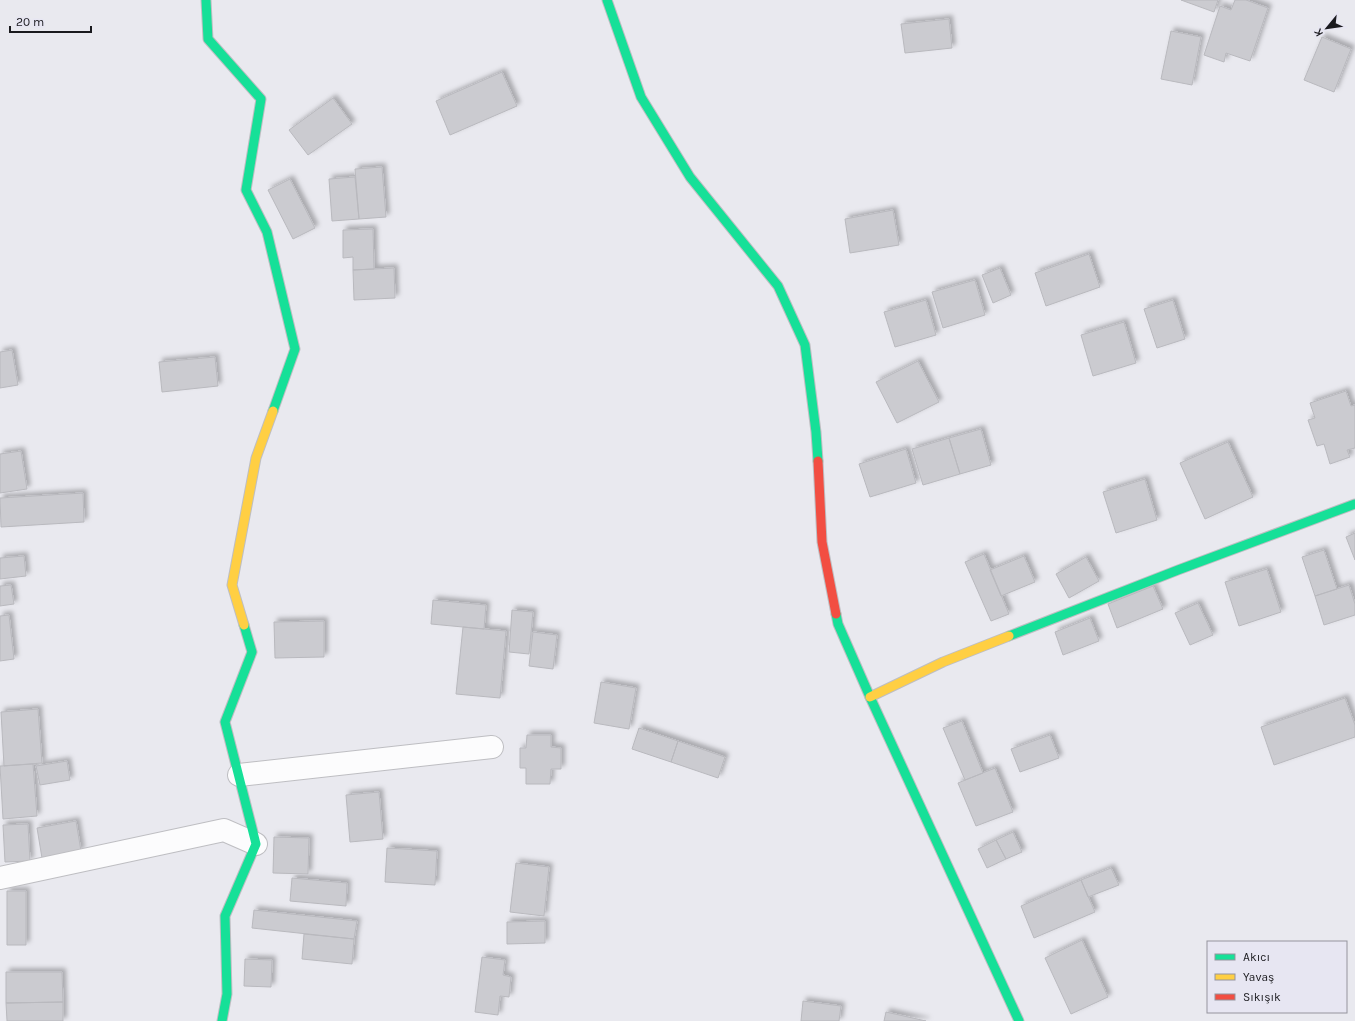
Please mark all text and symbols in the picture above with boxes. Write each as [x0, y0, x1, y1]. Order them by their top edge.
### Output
scale bar [10, 8, 91, 34]
north arrow [1307, 8, 1347, 48]
text: 20 m [16, 15, 44, 29]
text: K [1311, 26, 1326, 39]
legend [1207, 941, 1347, 1013]
text: Akıcı [1243, 950, 1270, 964]
text: Yavaş [1243, 970, 1274, 984]
text: Sıkışık [1243, 990, 1281, 1004]

